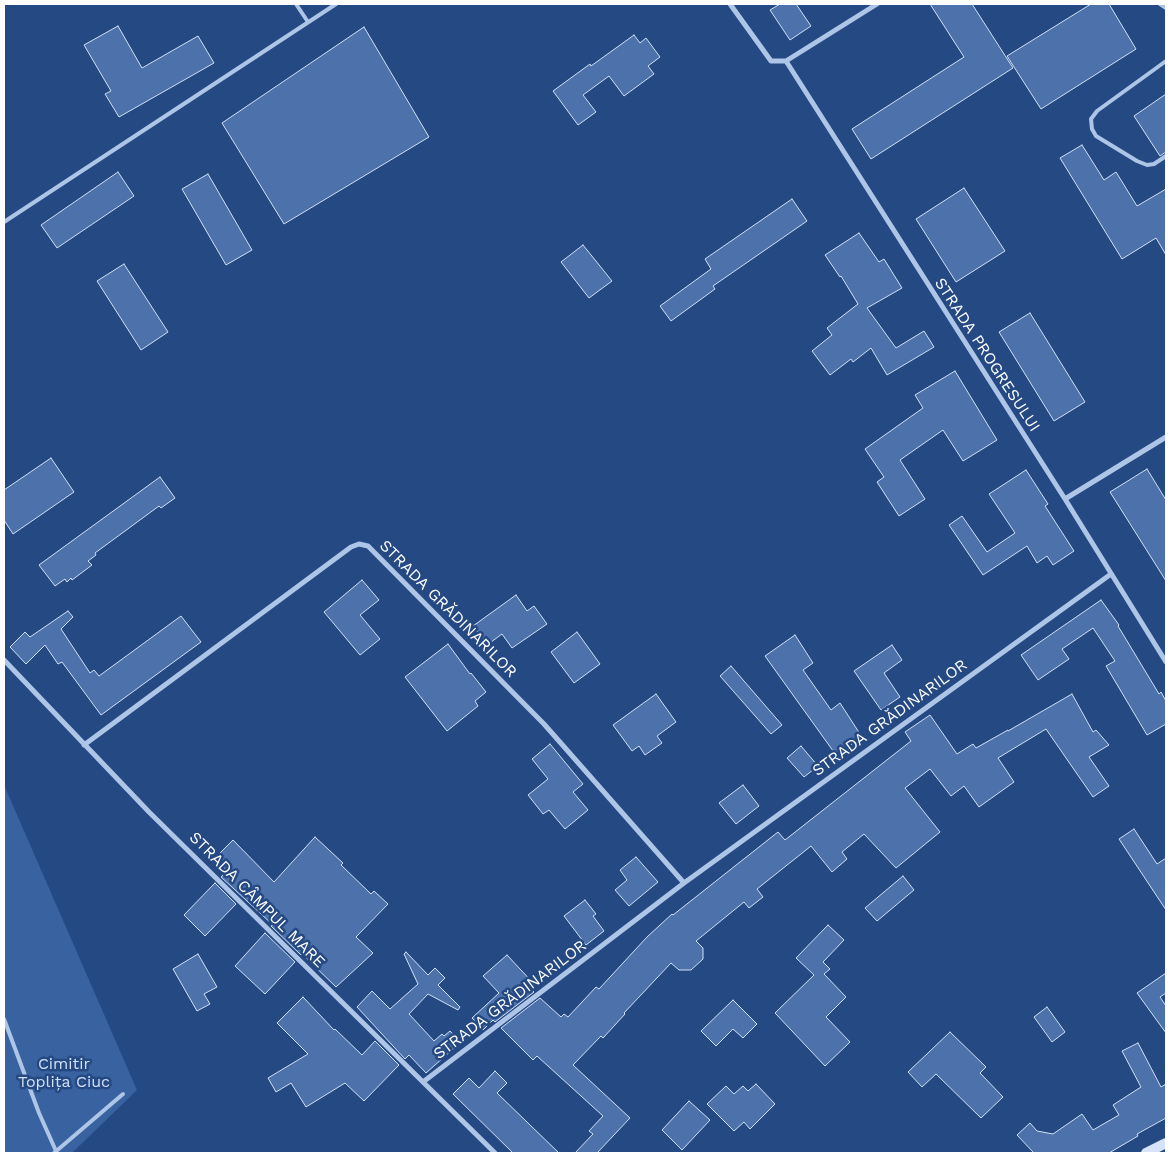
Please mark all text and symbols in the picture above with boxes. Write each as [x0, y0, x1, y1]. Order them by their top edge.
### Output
street label: STRADA PROGRESULUI [930, 274, 1044, 436]
street label: STRADA GRĂDINARILOR [375, 536, 521, 682]
street label: STRADA GRĂDINARILOR [809, 655, 971, 781]
street label: STRADA CÂMPUL MARE [185, 828, 329, 972]
street label: STRADA GRĂDINARILOR [430, 936, 590, 1064]
park label: Cimitir Toplița Ciuc [18, 1054, 110, 1092]

